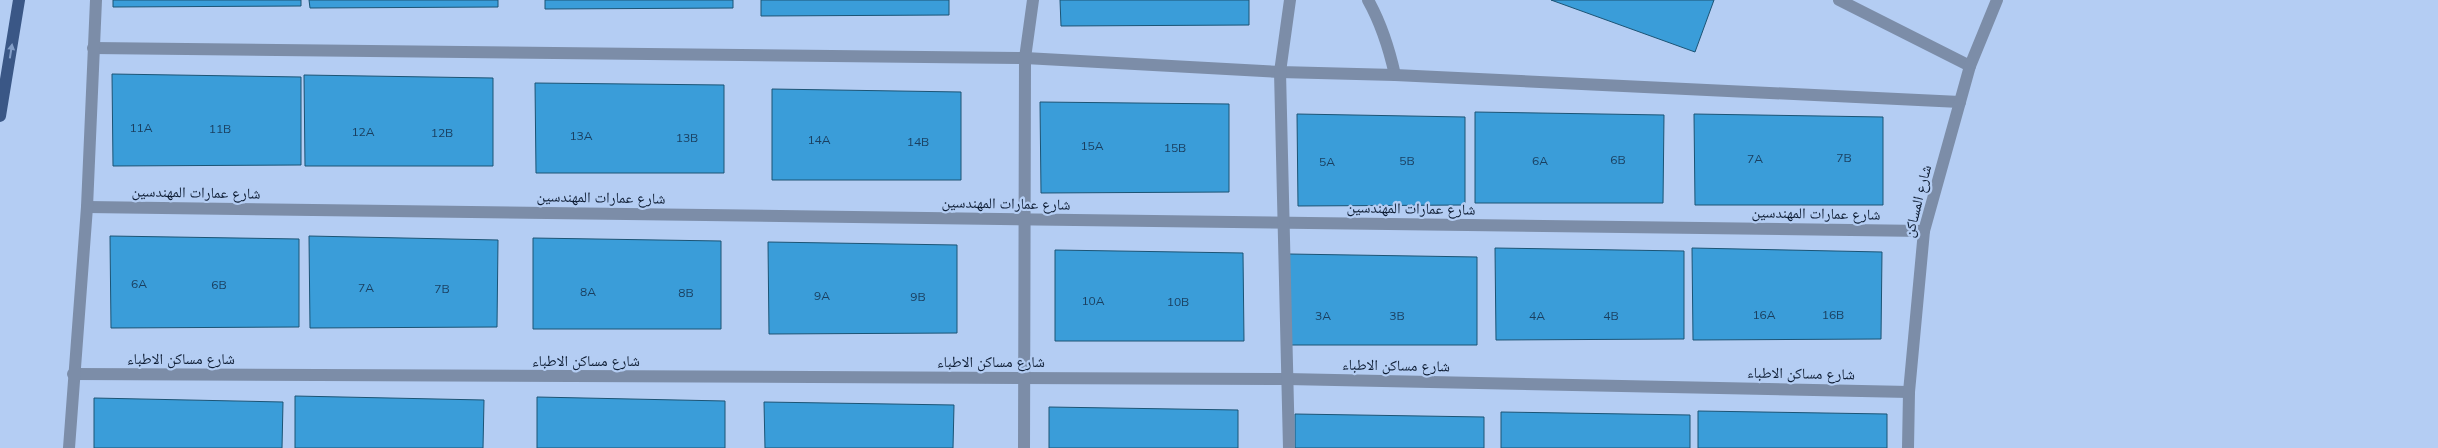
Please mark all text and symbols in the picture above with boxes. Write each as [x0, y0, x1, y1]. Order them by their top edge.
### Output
one-way arrow [7, 42, 15, 58]
house number: 11A [129, 120, 153, 135]
house number: 11B [209, 121, 231, 136]
house number: 12A [351, 124, 375, 139]
house number: 12B [431, 125, 453, 140]
house number: 13A [569, 128, 593, 143]
house number: 13B [676, 130, 698, 145]
house number: 14A [807, 132, 831, 147]
house number: 14B [907, 134, 929, 149]
house number: 15A [1080, 138, 1104, 153]
house number: 15B [1164, 140, 1186, 155]
house number: 7B [1836, 150, 1852, 165]
house number: 7A [1747, 151, 1763, 166]
house number: 6B [1610, 152, 1626, 167]
house number: 5B [1399, 153, 1415, 168]
house number: 6A [1532, 153, 1548, 168]
house number: 5A [1319, 154, 1335, 169]
street label: شارع المساكن [1899, 163, 1936, 240]
street label: شارع عمارات المهندسين [131, 181, 261, 204]
street label: شارع عمارات المهندسين [536, 186, 666, 209]
street label: شارع عمارات المهندسين [941, 192, 1071, 215]
street label: شارع عمارات المهندسين [1346, 197, 1476, 220]
street label: شارع عمارات المهندسين [1751, 202, 1881, 225]
house number: 6A [131, 276, 147, 291]
house number: 6B [211, 277, 227, 292]
house number: 7A [358, 280, 374, 295]
house number: 7B [434, 281, 450, 296]
house number: 8A [580, 284, 596, 299]
house number: 8B [678, 285, 694, 300]
house number: 9A [814, 288, 830, 303]
house number: 9B [910, 289, 926, 304]
house number: 10A [1081, 293, 1105, 308]
house number: 10B [1167, 294, 1189, 309]
house number: 16A [1752, 307, 1776, 322]
house number: 16B [1822, 307, 1844, 322]
house number: 3A [1315, 308, 1331, 323]
house number: 3B [1389, 308, 1405, 323]
house number: 4A [1529, 308, 1545, 323]
house number: 4B [1603, 308, 1619, 323]
street label: شارع مساكن الاطباء [127, 349, 235, 369]
street label: شارع مساكن الاطباء [532, 351, 640, 371]
street label: شارع مساكن الاطباء [937, 352, 1045, 372]
street label: شارع مساكن الاطباء [1342, 355, 1450, 376]
street label: شارع مساكن الاطباء [1747, 363, 1855, 384]

